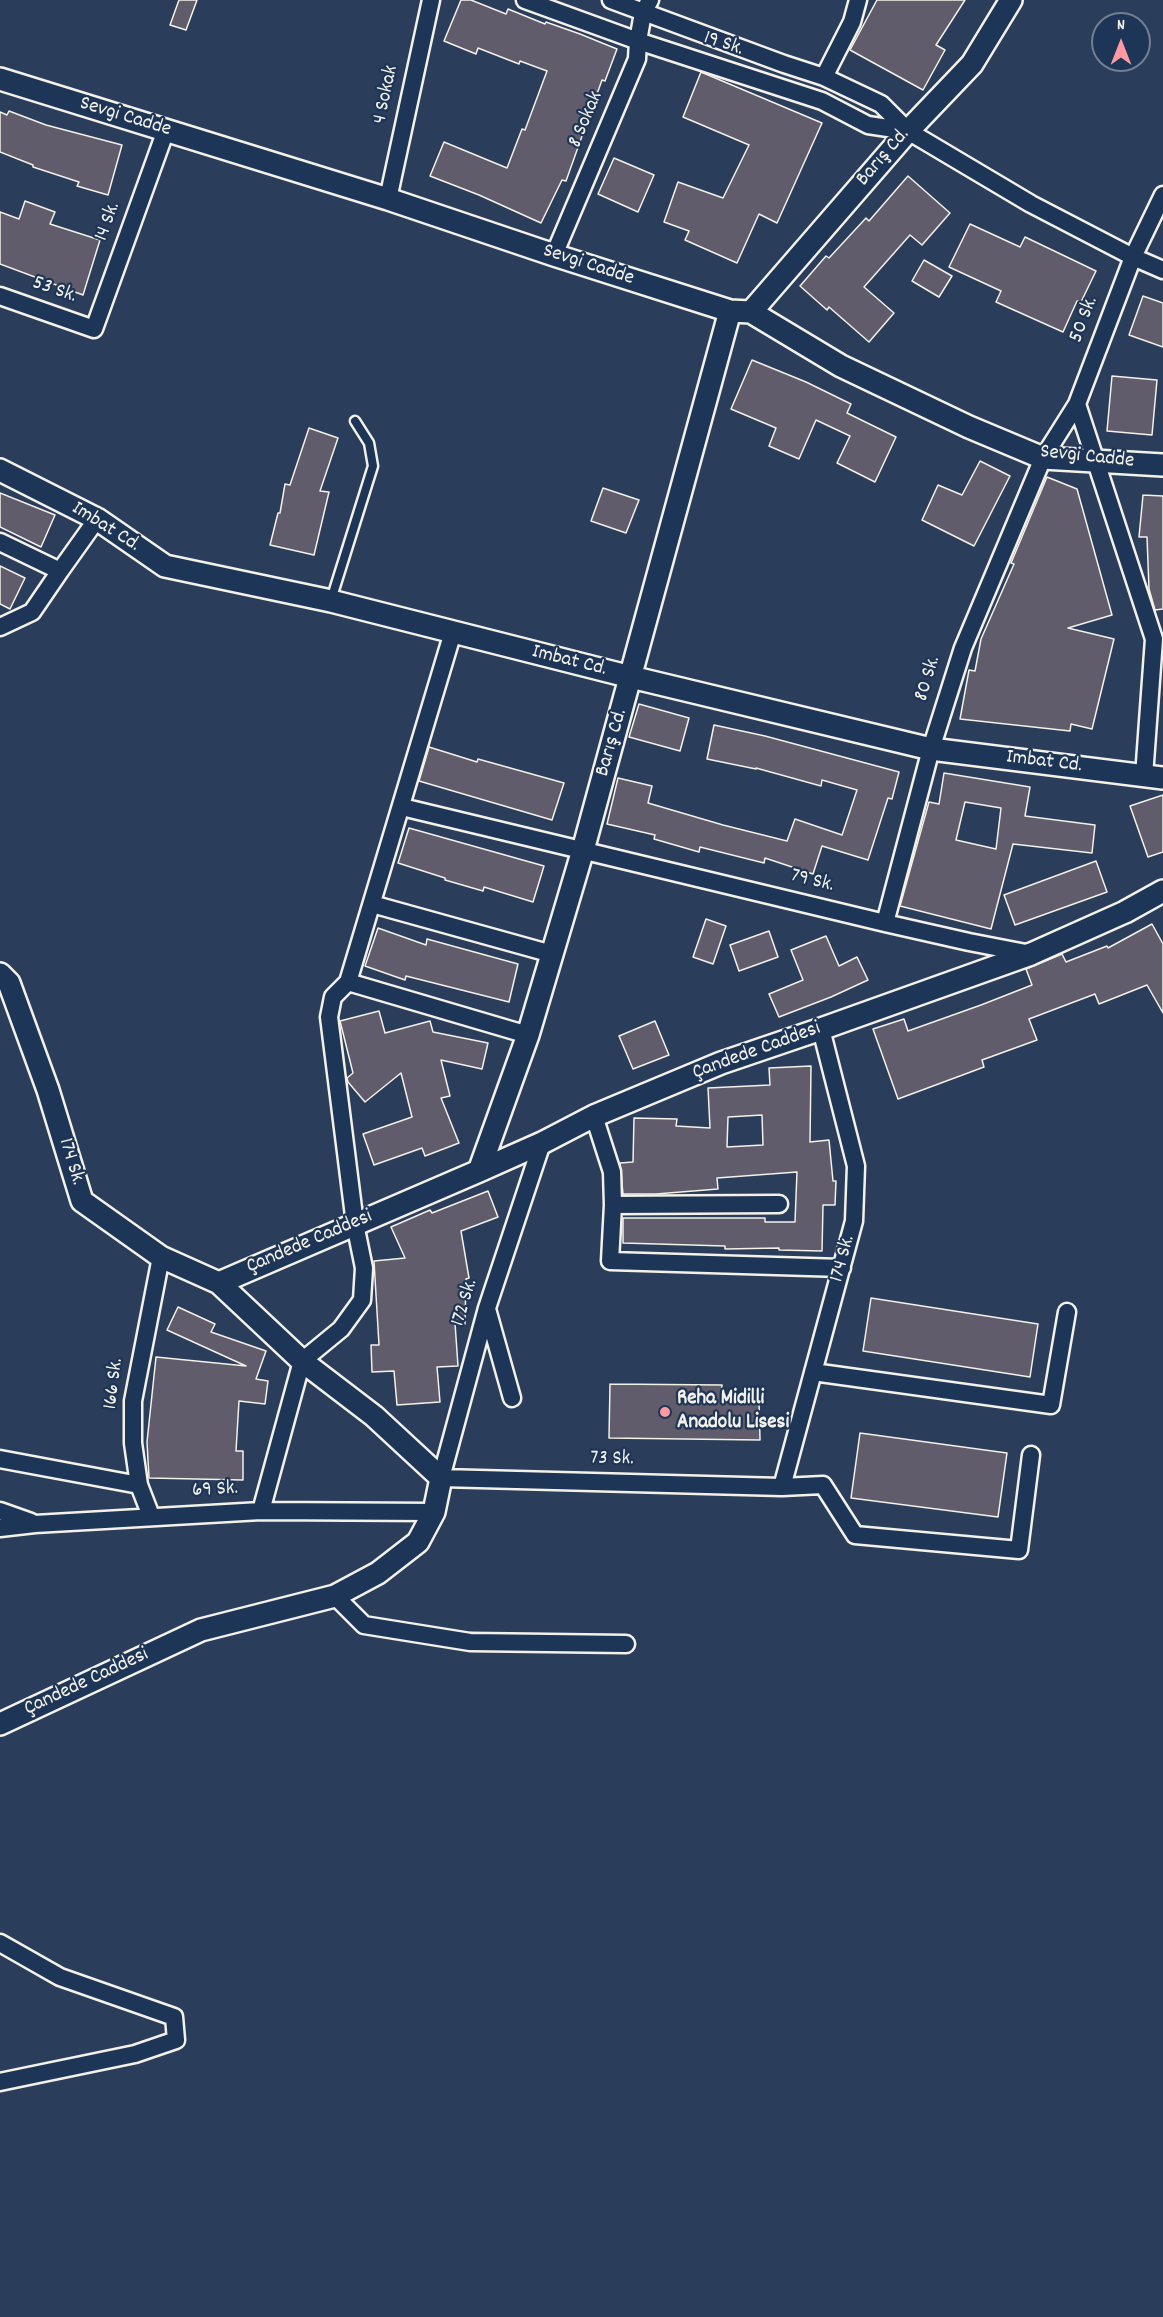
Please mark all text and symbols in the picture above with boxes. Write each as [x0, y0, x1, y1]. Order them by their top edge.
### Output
north arrow [1091, 12, 1151, 72]
text: N [1117, 14, 1125, 37]
street label: 19 Sk. [700, 27, 746, 63]
street label: 4 Sokak [369, 63, 405, 127]
street label: 8 Sokak [564, 88, 610, 152]
street label: Sevgi Cadde [76, 92, 174, 144]
street label: Barış Cd. [852, 124, 916, 192]
street label: 14 Sk. [90, 199, 128, 245]
street label: Sevgi Cadde [539, 239, 637, 293]
street label: 53 Sk. [29, 272, 79, 310]
street label: 50 Sk. [1065, 293, 1105, 347]
street label: Sevgi Cadde [1039, 441, 1135, 475]
street label: Imbat Cd. [66, 497, 144, 559]
street label: Imbat Cd. [529, 641, 609, 683]
street label: 80 Sk. [910, 653, 948, 705]
street label: Barış Cd. [591, 706, 635, 780]
street label: Imbat Cd. [1005, 746, 1083, 780]
street label: 79 Sk. [788, 864, 836, 900]
street label: Çandede Caddesi [690, 1017, 824, 1087]
street label: 174 Sk. [51, 1136, 89, 1188]
street label: Çandede Caddesi [243, 1205, 377, 1281]
street label: 174 Sk. [826, 1233, 862, 1285]
street label: 172 Sk. [447, 1276, 485, 1330]
street label: 166 Sk. [99, 1357, 131, 1411]
place label: Reha Midilli Anadolu Lisesi [677, 1387, 789, 1437]
marker: Reha Midilli Anadolu Lisesi [658, 1405, 672, 1419]
street label: 73 Sk. [590, 1447, 634, 1473]
street label: 69 Sk. [191, 1477, 239, 1505]
street label: Çandede Caddesi [21, 1643, 153, 1723]

